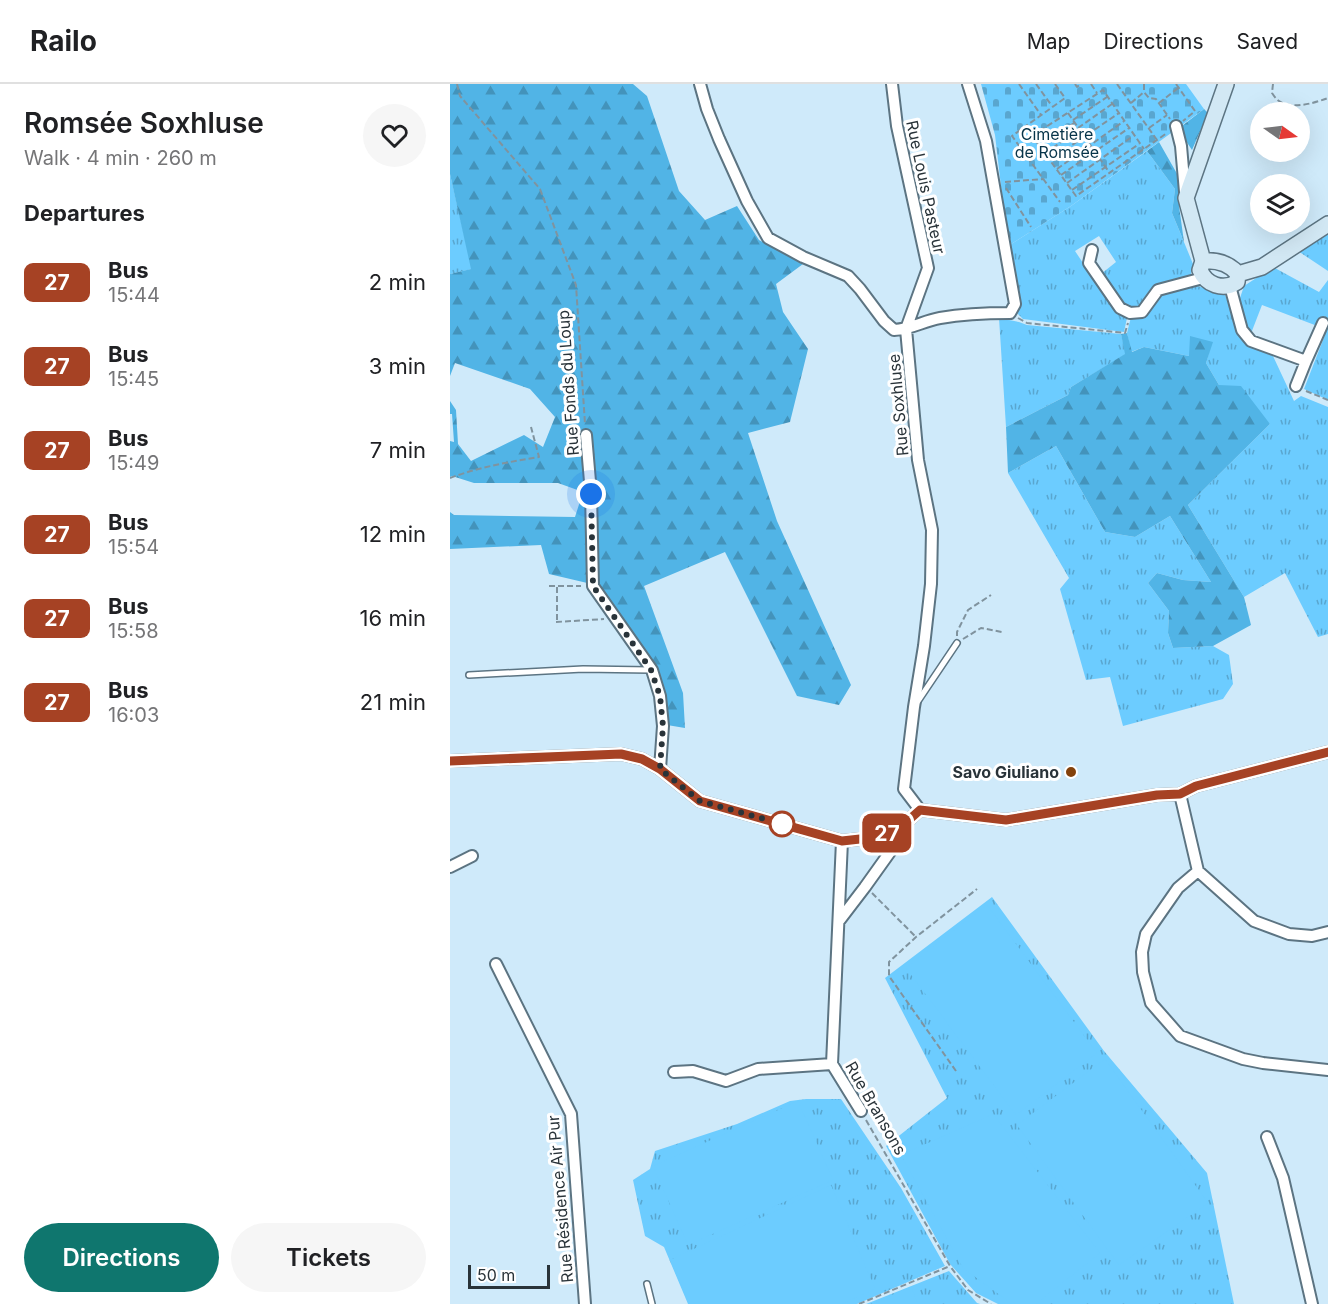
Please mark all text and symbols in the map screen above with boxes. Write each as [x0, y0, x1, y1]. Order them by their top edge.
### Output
text: Railo [30, 24, 97, 58]
text: Map [1027, 29, 1070, 54]
text: Directions [1103, 29, 1204, 54]
text: Saved [1237, 29, 1298, 54]
north arrow [1250, 102, 1310, 162]
map controls [1250, 102, 1310, 234]
button: heart [363, 104, 426, 167]
text: Romsée Soxhluse [24, 106, 264, 140]
street label: Rue Louis Pasteur [902, 118, 950, 256]
park label: Cimetière de Romsée [1015, 124, 1099, 162]
text: Walk · 4 min · 260 m [24, 146, 217, 170]
button: layers [1250, 174, 1310, 234]
text: Departures [24, 200, 145, 226]
text: Bus [108, 257, 149, 283]
text: 2 min [369, 269, 426, 295]
text: 27 [44, 270, 70, 295]
text: 15:44 [108, 283, 160, 307]
street label: Rue Fonds du Loup [553, 310, 583, 456]
text: Bus [108, 341, 149, 367]
text: 3 min [369, 353, 426, 379]
street label: Rue Soxhluse [884, 353, 912, 457]
text: 27 [44, 354, 70, 379]
text: 15:45 [108, 367, 159, 391]
text: Bus [108, 425, 149, 451]
text: 7 min [370, 437, 426, 463]
text: 27 [44, 438, 70, 463]
text: 15:49 [108, 451, 159, 475]
your location [576, 479, 606, 509]
text: Bus [108, 509, 149, 535]
text: 12 min [360, 521, 426, 547]
text: 27 [44, 522, 70, 547]
text: 15:54 [108, 535, 159, 559]
text: Bus [108, 593, 149, 619]
text: 16 min [360, 605, 426, 631]
text: 27 [44, 606, 70, 631]
text: 15:58 [108, 619, 159, 643]
text: Bus [108, 677, 149, 703]
text: 21 min [360, 689, 426, 715]
text: 27 [44, 690, 70, 715]
text: 16:03 [108, 703, 159, 727]
place label: Savo Giuliano [953, 762, 1059, 782]
marker: Savo Giuliano [1064, 765, 1078, 779]
unlabelled marker [769, 811, 795, 837]
line badge: 27 [860, 814, 914, 852]
text: 27 [874, 821, 900, 846]
street label: Rue Bransons [841, 1058, 911, 1158]
street label: Rue Résidence Air Pur [543, 1114, 577, 1284]
button: Directions [24, 1223, 219, 1292]
button: Tickets [231, 1223, 426, 1292]
scale bar [468, 1262, 550, 1290]
text: 50 m [477, 1265, 515, 1285]

